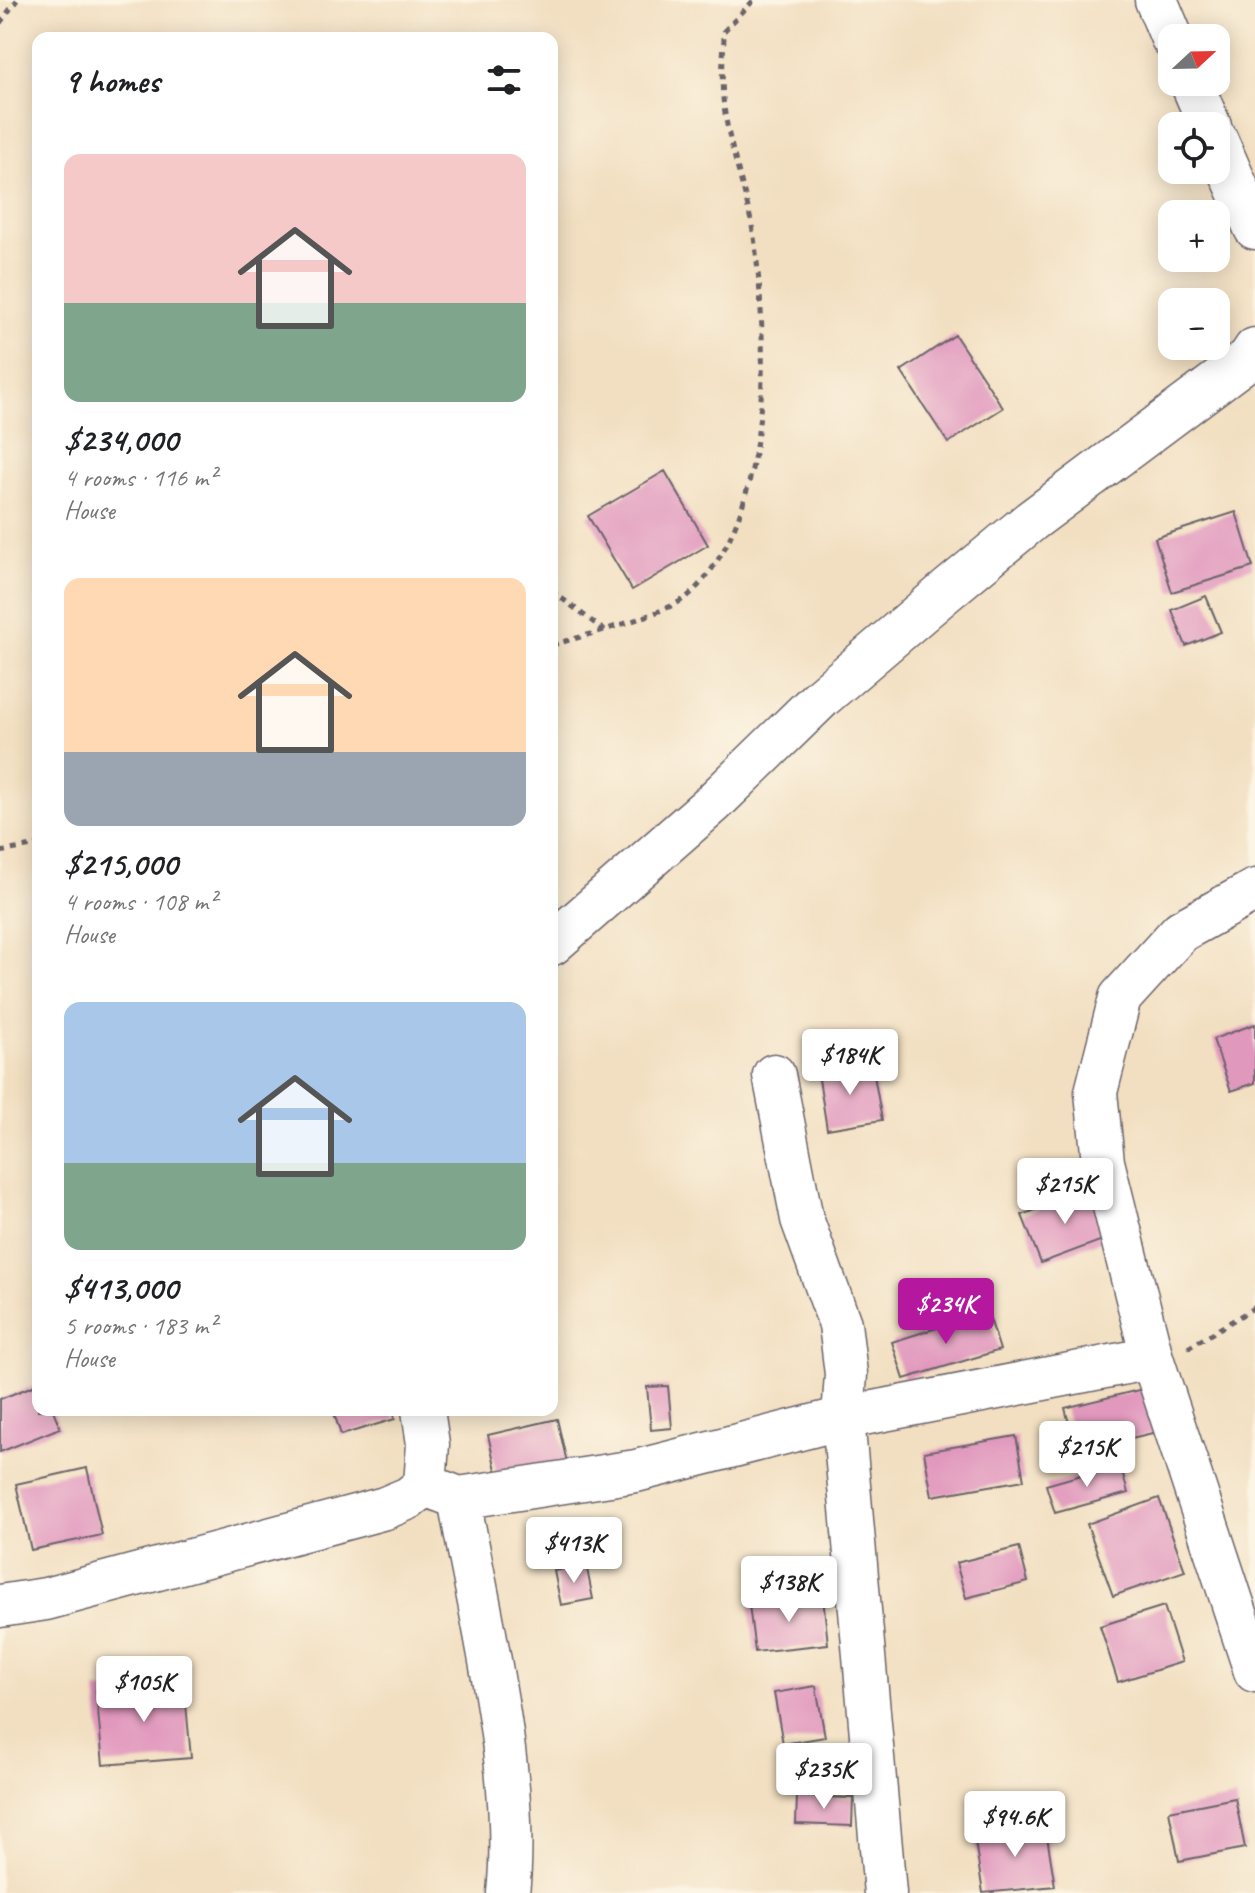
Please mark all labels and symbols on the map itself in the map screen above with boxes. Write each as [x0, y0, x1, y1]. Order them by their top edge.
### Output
north arrow [1158, 24, 1230, 96]
pin: $184K [794, 1029, 906, 1097]
pin: $215K [1009, 1158, 1121, 1226]
pin: $234K [890, 1278, 1002, 1346]
pin: $215K [1031, 1421, 1143, 1489]
pin: $413K [518, 1517, 630, 1585]
pin: $138K [733, 1556, 845, 1624]
pin: $105K [88, 1656, 200, 1724]
pin: $235K [768, 1743, 880, 1811]
pin: $94.6K [950, 1791, 1080, 1859]

